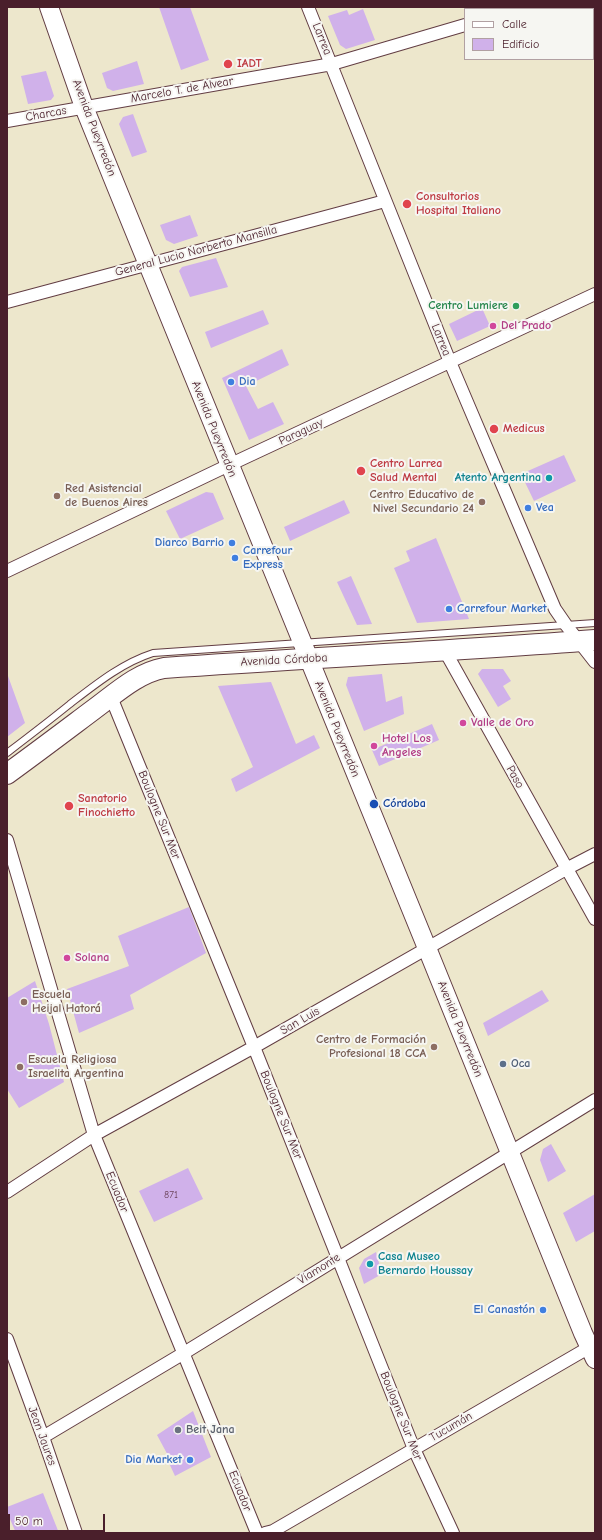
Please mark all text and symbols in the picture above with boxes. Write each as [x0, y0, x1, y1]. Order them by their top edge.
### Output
legend [464, 8, 594, 60]
text: Calle [502, 17, 527, 31]
street label: Larrea [309, 21, 335, 57]
text: Edificio [502, 37, 539, 51]
place label: IADT [237, 57, 262, 71]
marker: IADT [222, 58, 234, 70]
street label: Marcelo T. de Alvear [129, 74, 235, 106]
street label: Avenida Pueyrredón [69, 78, 119, 178]
street label: Charcas [24, 103, 68, 125]
place label: Consultorios Hospital Italiano [416, 190, 501, 218]
marker: Consultorios Hospital Italiano [401, 198, 413, 210]
street label: General Lucio Norberto Mansilla [113, 222, 279, 280]
place label: Centro Lumiere [428, 299, 508, 313]
marker: Centro Lumiere [511, 301, 521, 311]
place label: Del Prado [501, 319, 551, 333]
marker: Del Prado [488, 321, 498, 331]
street label: Larrea [428, 322, 454, 358]
place label: Dia [239, 375, 255, 389]
marker: Dia [226, 377, 236, 387]
street label: Avenida Pueyrredón [188, 379, 240, 479]
street label: Paraguay [277, 416, 325, 448]
place label: Medicus [503, 422, 545, 436]
marker: Medicus [488, 423, 500, 435]
place label: Centro Larrea Salud Mental [370, 457, 442, 485]
marker: Centro Larrea Salud Mental [355, 465, 367, 477]
place label: Atento Argentina [455, 471, 541, 485]
marker: Atento Argentina [544, 473, 554, 483]
place label: Red Asistencial de Buenos Aires [65, 482, 148, 510]
place label: Centro Educativo de Nivel Secundario 24 [370, 488, 474, 516]
marker: Red Asistencial de Buenos Aires [52, 491, 62, 501]
marker: Centro Educativo de Nivel Secundario 24 [477, 497, 487, 507]
place label: Vea [536, 501, 554, 515]
marker: Vea [523, 503, 533, 513]
place label: Diarco Barrio [155, 536, 224, 550]
marker: Diarco Barrio [227, 538, 237, 548]
place label: Carrefour Express [243, 544, 292, 572]
marker: Carrefour Express [230, 553, 240, 563]
place label: Carrefour Market [457, 602, 547, 616]
marker: Carrefour Market [444, 604, 454, 614]
street label: Avenida Córdoba [240, 651, 328, 669]
street label: Avenida Pueyrredón [311, 679, 363, 779]
place label: Valle de Oro [471, 716, 534, 730]
marker: Valle de Oro [458, 718, 468, 728]
place label: Hotel Los Angeles [382, 732, 431, 760]
marker: Hotel Los Angeles [369, 741, 379, 751]
street label: Paso [503, 763, 527, 791]
street label: Boulogne Sur Mer [135, 769, 183, 861]
place label: Sanatorio Finochietto [78, 792, 135, 820]
place label: Córdoba [383, 797, 426, 811]
marker: Córdoba [368, 798, 380, 810]
marker: Sanatorio Finochietto [63, 800, 75, 812]
place label: Solana [75, 951, 109, 965]
marker: Solana [62, 953, 72, 963]
street label: Avenida Pueyrredón [434, 979, 486, 1079]
place label: Escuela Heijal Hatorá [32, 988, 101, 1016]
marker: Escuela Heijal Hatorá [19, 997, 29, 1007]
street label: San Luis [278, 1004, 322, 1038]
place label: Centro de Formación Profesional 18 CCA [316, 1033, 426, 1061]
marker: Centro de Formación Profesional 18 CCA [429, 1042, 439, 1052]
place label: Escuela Religiosa Israelita Argentina [28, 1053, 124, 1081]
place label: Oca [511, 1057, 530, 1071]
marker: Oca [498, 1059, 508, 1069]
marker: Escuela Religiosa Israelita Argentina [15, 1062, 25, 1072]
street label: Boulogne Sur Mer [257, 1069, 305, 1161]
street label: Ecuador [102, 1169, 132, 1215]
house number: 871 [164, 1189, 178, 1201]
street label: Viamonte [295, 1250, 343, 1288]
place label: Casa Museo Bernardo Houssay [378, 1250, 473, 1278]
marker: Casa Museo Bernardo Houssay [365, 1259, 375, 1269]
place label: El Canastón [473, 1303, 535, 1317]
marker: El Canastón [538, 1305, 548, 1315]
street label: Boulogne Sur Mer [377, 1370, 425, 1462]
street label: Jean Jaures [25, 1405, 59, 1467]
street label: Tucumán [427, 1409, 475, 1445]
place label: Beit Jana [186, 1423, 235, 1437]
marker: Beit Jana [173, 1425, 183, 1435]
place label: Dia Market [125, 1453, 182, 1467]
marker: Dia Market [185, 1455, 195, 1465]
street label: Ecuador [225, 1468, 255, 1514]
scale bar [10, 1506, 107, 1532]
text: 50 m [15, 1514, 43, 1528]

